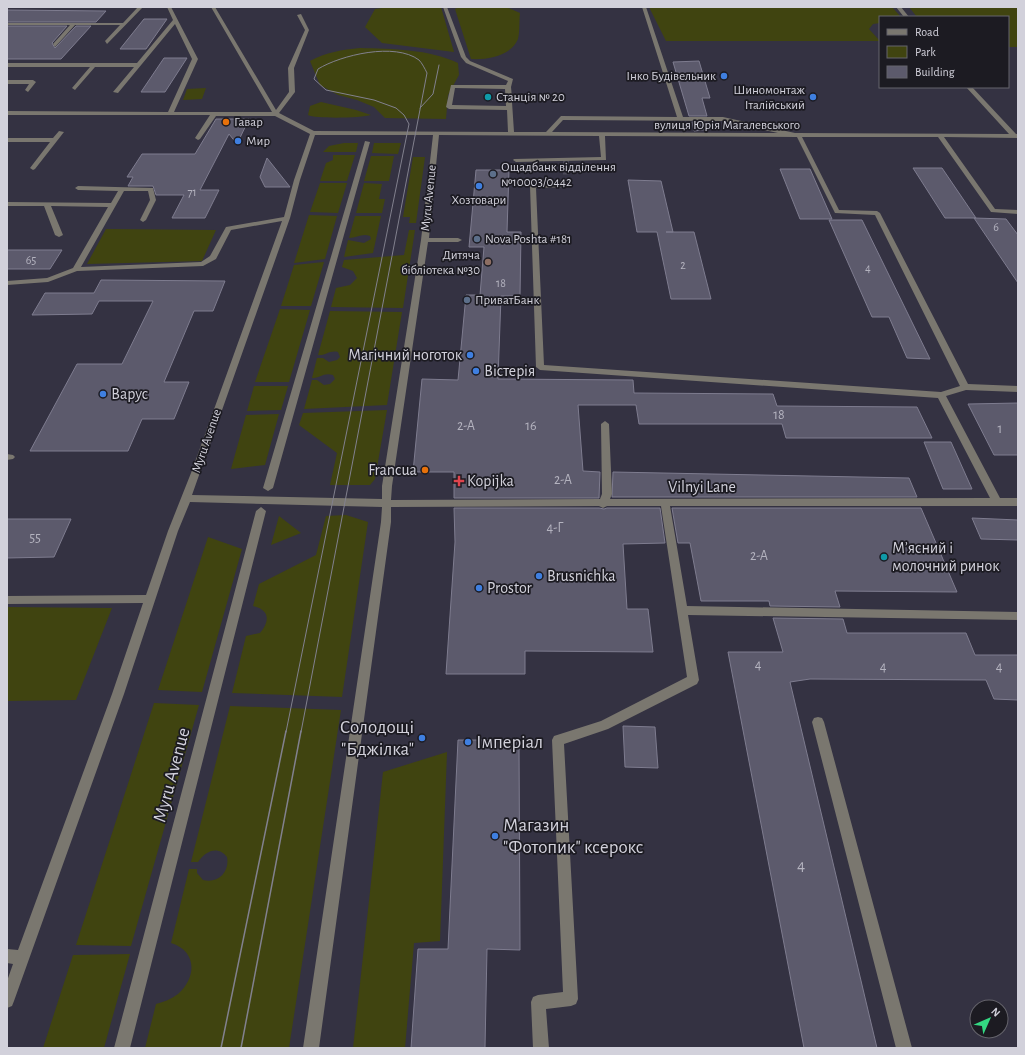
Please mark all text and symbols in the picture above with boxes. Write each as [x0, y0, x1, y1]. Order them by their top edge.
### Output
legend [879, 16, 1009, 88]
text: Road [915, 26, 939, 38]
text: Park [915, 46, 936, 58]
text: Building [915, 66, 955, 78]
place label: Інко Будівельник [626, 70, 716, 83]
marker: Інко Будівельник [719, 71, 729, 81]
place label: Шиномонтаж Італійський [733, 84, 806, 112]
place label: Станція № 20 [496, 91, 565, 104]
marker: Станція № 20 [483, 92, 493, 102]
marker: Шиномонтаж Італійський [808, 92, 818, 102]
place label: Гавар [234, 116, 263, 129]
marker: Гавар [221, 117, 231, 127]
street label: вулиця Юрія Магалевського [654, 119, 800, 132]
place label: Мир [246, 135, 270, 148]
marker: Мир [233, 136, 243, 146]
place label: Ощадбанк відділення №10003/0442 [501, 161, 616, 189]
street label: Myru Avenue [419, 164, 439, 232]
marker: Ощадбанк відділення №10003/0442 [488, 169, 498, 179]
marker: Хозтовари [474, 181, 484, 191]
house number: 71 [187, 186, 197, 198]
place label: Хозтовари [452, 194, 506, 207]
house number: 6 [993, 221, 999, 233]
place label: Nova Poshta #181 [485, 233, 572, 246]
marker: Nova Poshta #181 [472, 234, 482, 244]
place label: Дитяча бібліотека №30 [401, 249, 480, 277]
house number: 65 [26, 254, 36, 266]
marker: Дитяча бібліотека №30 [483, 257, 493, 267]
house number: 2 [680, 259, 686, 271]
house number: 4 [865, 262, 871, 274]
house number: 18 [496, 277, 506, 289]
place label: ПриватБанк [475, 294, 539, 307]
marker: ПриватБанк [462, 295, 472, 305]
place label: Магічний ноготок [348, 347, 463, 363]
marker: Магічний ноготок [465, 350, 475, 360]
place label: Вістерія [484, 363, 535, 379]
marker: Вістерія [471, 366, 481, 376]
place label: Варус [111, 386, 148, 403]
marker: Варус [98, 389, 108, 399]
street label: Myru Avenue [190, 407, 224, 475]
house number: 18 [773, 408, 785, 422]
house number: 2-А [457, 419, 475, 433]
house number: 16 [525, 419, 537, 433]
house number: 1 [998, 422, 1002, 436]
place label: Franсua [368, 462, 417, 478]
marker: Franсua [420, 465, 430, 475]
place label: Kopijka [467, 473, 514, 490]
house number: 2-А [554, 473, 572, 487]
marker: Kopijka [454, 476, 464, 486]
street label: Vilnyi Lane [668, 479, 736, 496]
house number: 4-Г [547, 521, 564, 535]
house number: 55 [29, 531, 41, 545]
place label: Мʼясний і молочний ринок [892, 540, 1000, 574]
house number: 2-А [750, 549, 768, 563]
marker: Мʼясний і молочний ринок [879, 552, 889, 562]
place label: Brusnichka [547, 568, 616, 584]
marker: Brusnichka [534, 571, 544, 581]
place label: Prostor [487, 580, 533, 596]
marker: Prostor [474, 583, 484, 593]
house number: 4 [755, 658, 762, 672]
house number: 4 [880, 660, 887, 674]
house number: 4 [996, 660, 1003, 674]
place label: Солодощі "Бджілка" [340, 718, 414, 759]
street label: Myru Avenue [150, 726, 194, 824]
marker: Солодощі "Бджілка" [417, 733, 427, 743]
place label: Імперіал [476, 733, 543, 752]
marker: Імперіал [463, 737, 473, 747]
place label: Магазин "Фотопик" ксерокс [503, 816, 644, 857]
marker: Магазин "Фотопик" ксерокс [490, 831, 500, 841]
house number: 4 [797, 856, 805, 873]
north arrow [969, 999, 1009, 1039]
text: N [989, 1006, 1002, 1019]

